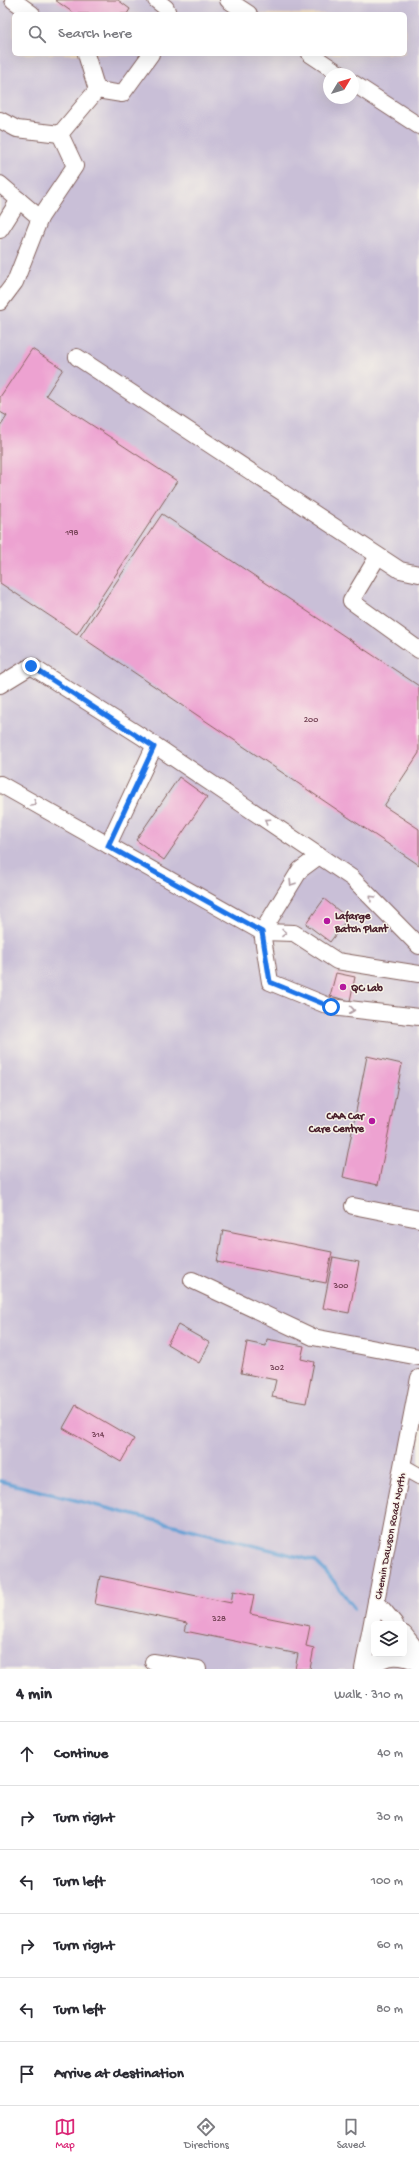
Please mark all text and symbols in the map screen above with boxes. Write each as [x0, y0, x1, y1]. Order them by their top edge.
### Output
search box [12, 12, 407, 56]
icon: search [26, 23, 48, 45]
text: Search here [58, 25, 132, 43]
north arrow [323, 68, 359, 104]
house number: 198 [64, 528, 79, 539]
route end [22, 657, 40, 675]
house number: 200 [304, 715, 318, 726]
one-way arrow [30, 799, 37, 806]
one-way arrow [265, 819, 272, 826]
one-way arrow [289, 879, 297, 886]
one-way arrow [369, 895, 377, 903]
place label: Lafarge Batch Plant [334, 910, 389, 936]
marker: Lafarge Batch Plant [322, 916, 332, 926]
one-way arrow [281, 929, 287, 937]
marker: QC Lab [338, 982, 348, 992]
place label: QC Lab [351, 983, 383, 995]
route start [322, 998, 340, 1016]
one-way arrow [349, 1005, 355, 1014]
place label: CAA Car Care Centre [308, 1111, 365, 1136]
marker: CAA Car Care Centre [367, 1116, 377, 1126]
house number: 300 [333, 1281, 348, 1292]
house number: 302 [269, 1363, 285, 1374]
house number: 314 [91, 1430, 105, 1441]
street label: Chemin Dawson Road North [373, 1472, 409, 1601]
house number: 328 [211, 1614, 226, 1625]
map controls [371, 1621, 407, 1657]
button: layers [371, 1621, 407, 1657]
text: 4 min [16, 1685, 52, 1705]
text: Walk · 310 m [334, 1688, 403, 1703]
icon: ahead [16, 1743, 38, 1765]
text: Continue [54, 1745, 108, 1763]
text: 40 m [377, 1746, 403, 1761]
icon: right [16, 1807, 38, 1829]
text: Turn right [54, 1809, 114, 1827]
text: 30 m [377, 1810, 403, 1825]
icon: left [16, 1871, 38, 1893]
text: Turn left [54, 1873, 105, 1891]
text: 100 m [371, 1874, 403, 1889]
icon: right [16, 1935, 38, 1957]
text: Turn right [54, 1937, 114, 1955]
text: 60 m [377, 1938, 403, 1953]
icon: left [16, 1999, 38, 2021]
text: Turn left [54, 2001, 105, 2019]
text: 80 m [376, 2002, 403, 2017]
icon: arrive [16, 2063, 38, 2085]
text: Arrive at destination [54, 2065, 184, 2083]
tab: Map [54, 2116, 76, 2152]
tab: Directions [184, 2116, 229, 2152]
tab: Saved [337, 2116, 365, 2152]

